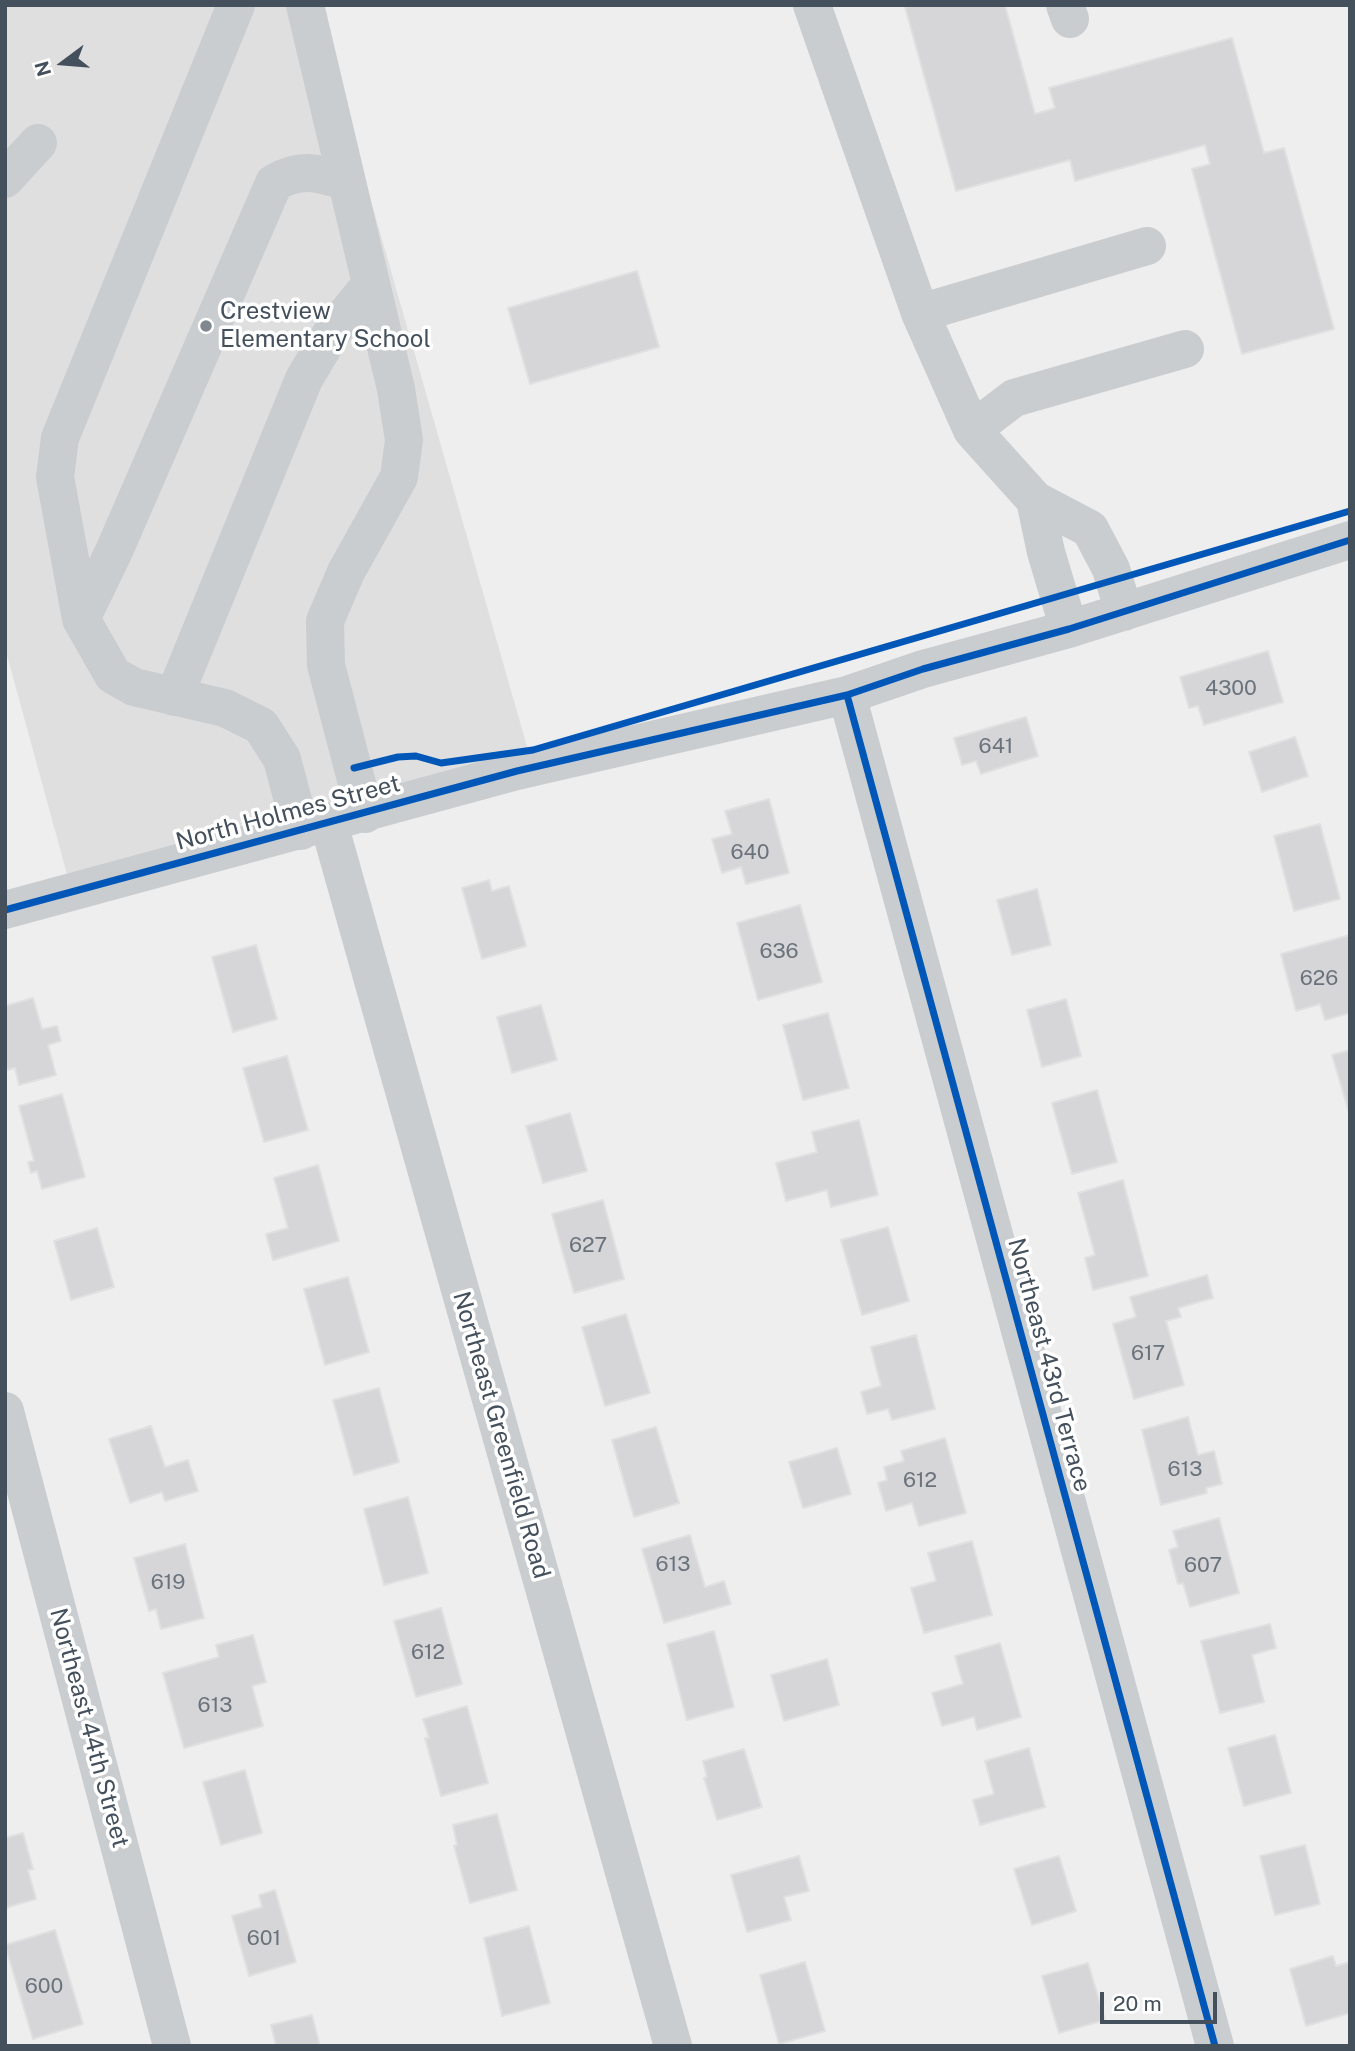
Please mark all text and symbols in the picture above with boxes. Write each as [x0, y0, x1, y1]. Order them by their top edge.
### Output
north arrow [28, 28, 98, 98]
text: N [30, 59, 55, 79]
place label: Crestview Elementary School [220, 298, 431, 354]
marker: Crestview Elementary School [198, 318, 214, 334]
house number: 4300 [1205, 676, 1257, 702]
house number: 641 [979, 734, 1013, 760]
street label: North Holmes Street [173, 769, 403, 857]
house number: 640 [730, 840, 770, 866]
house number: 636 [759, 939, 799, 965]
house number: 626 [1300, 966, 1338, 992]
house number: 627 [569, 1233, 607, 1259]
street label: Northeast 43rd Terrace [1001, 1235, 1097, 1495]
street label: Northeast Greenfield Road [446, 1288, 556, 1582]
house number: 617 [1131, 1341, 1165, 1367]
house number: 613 [1168, 1457, 1202, 1483]
house number: 612 [903, 1468, 937, 1494]
house number: 613 [656, 1552, 690, 1578]
house number: 607 [1184, 1553, 1222, 1579]
house number: 619 [151, 1570, 185, 1596]
street label: Northeast 44th Street [43, 1605, 135, 1851]
house number: 612 [411, 1640, 445, 1666]
house number: 613 [198, 1693, 232, 1719]
house number: 601 [247, 1926, 281, 1952]
house number: 600 [25, 1974, 63, 2000]
scale bar [1103, 1978, 1220, 2022]
text: 20 m [1113, 1991, 1162, 2016]

